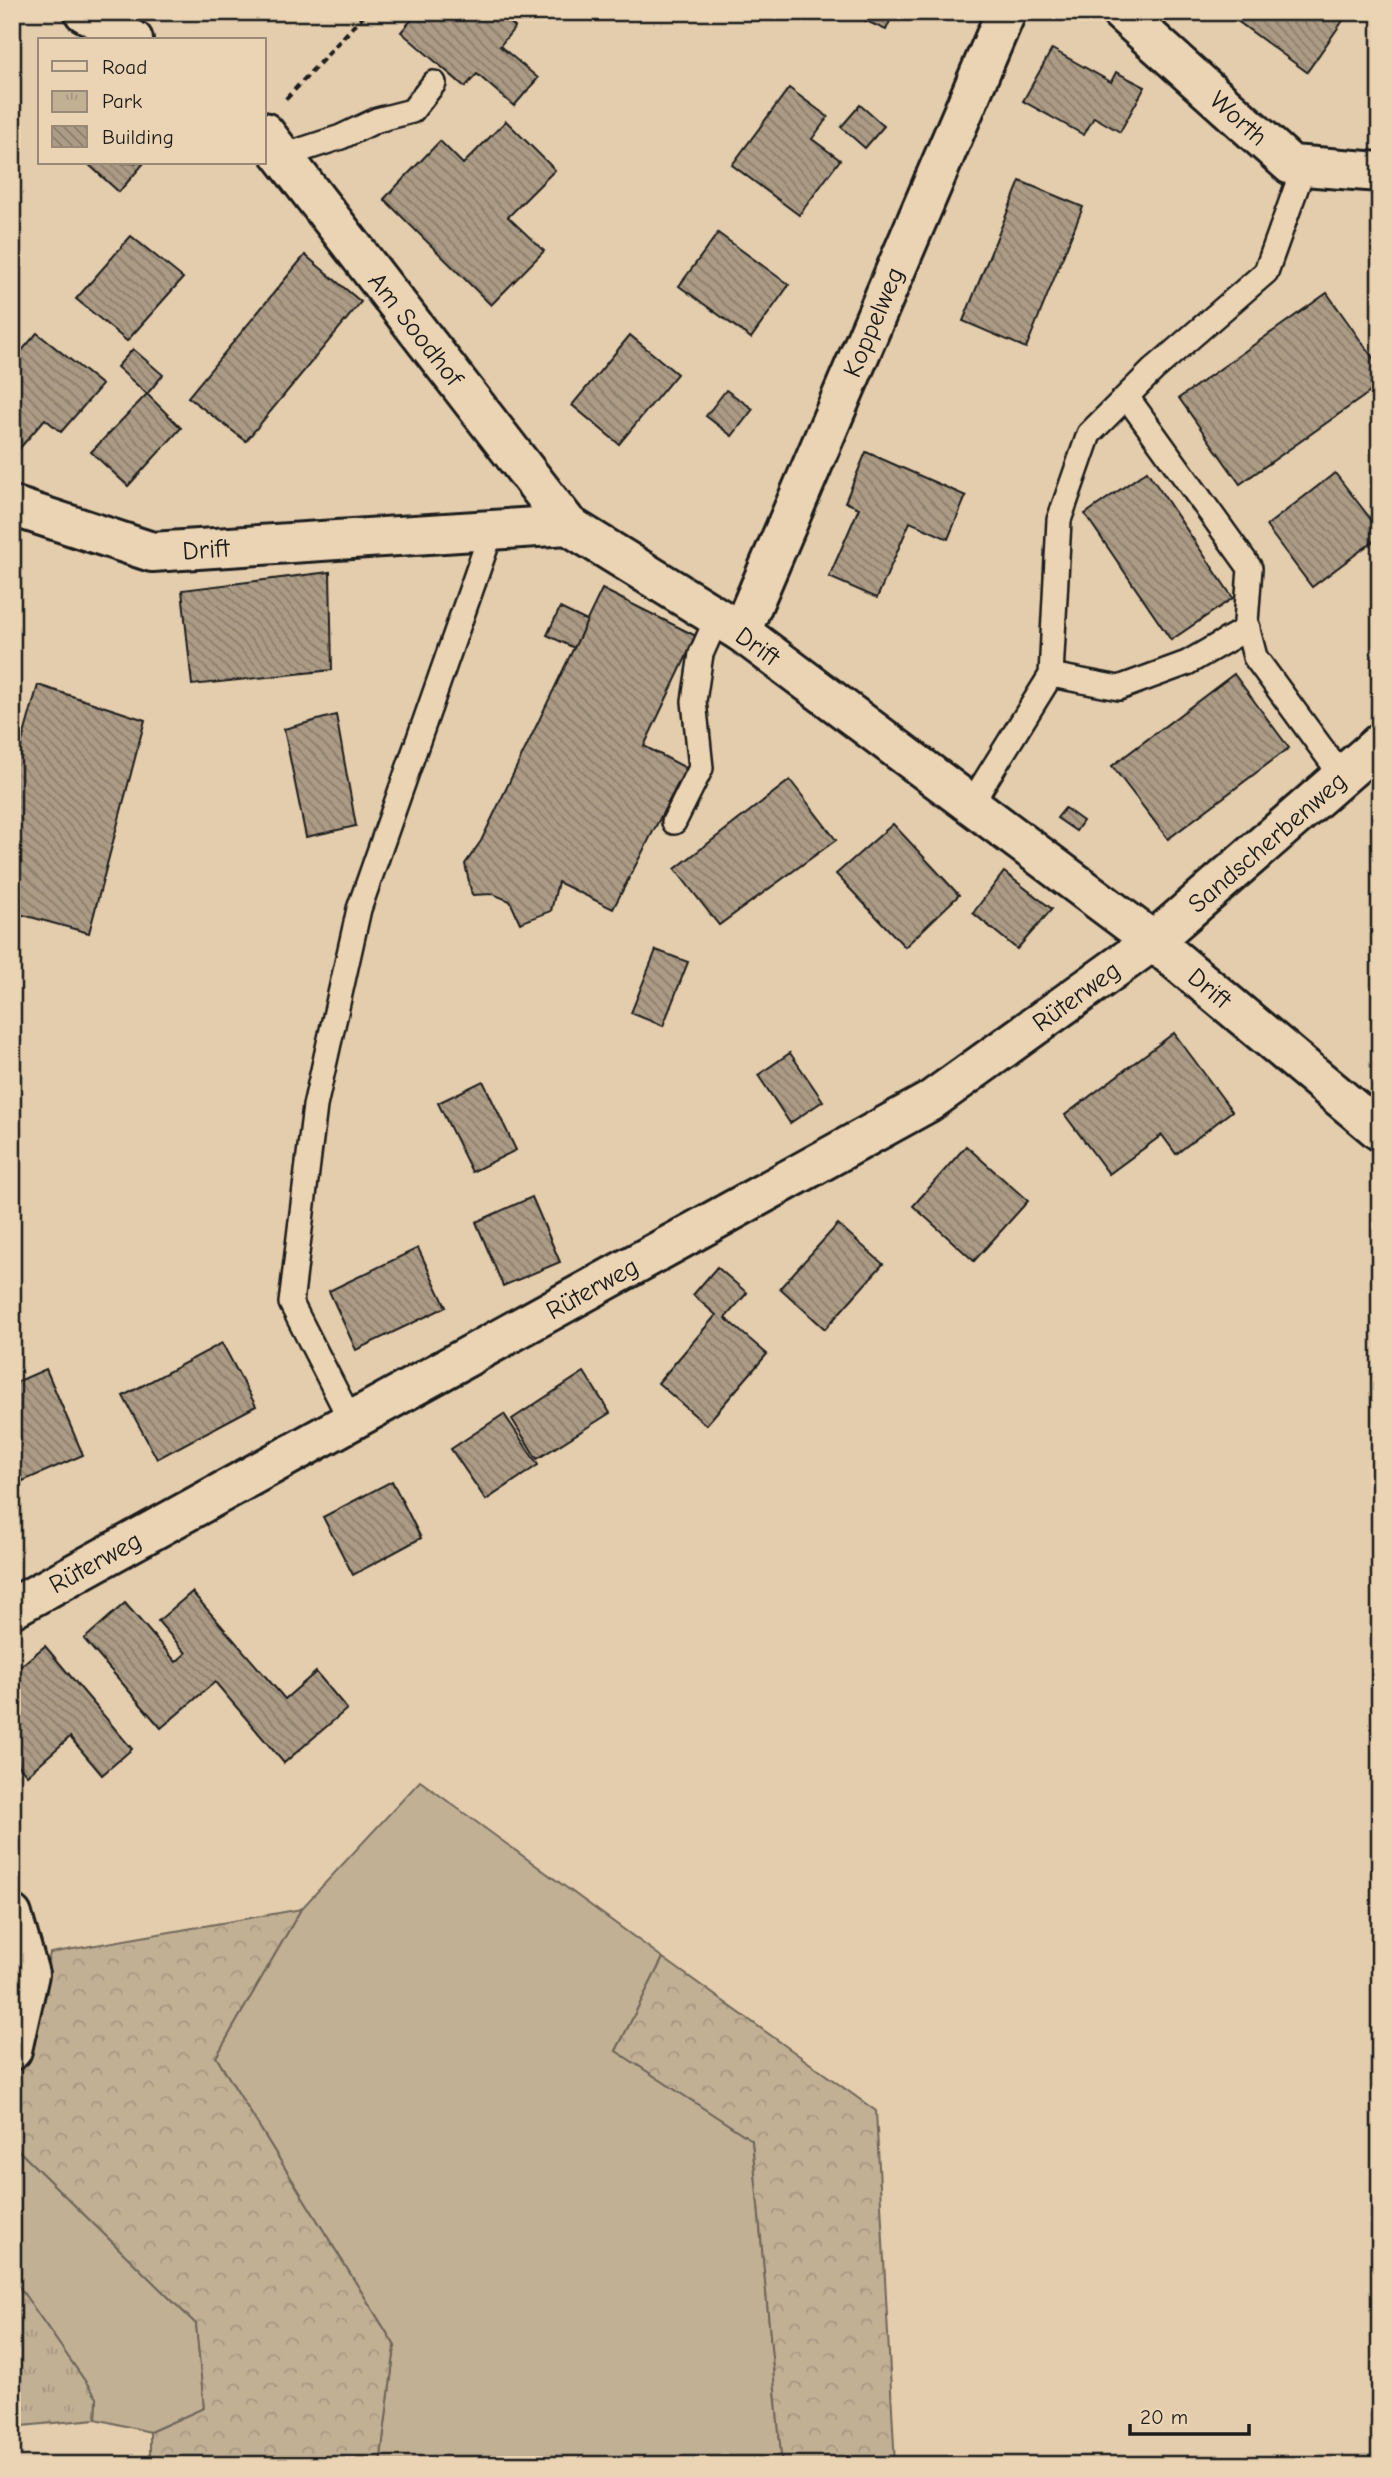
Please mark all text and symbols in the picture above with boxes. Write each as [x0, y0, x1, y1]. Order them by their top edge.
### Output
legend [38, 38, 266, 164]
text: Road [102, 55, 147, 79]
street label: Worth [1203, 85, 1273, 152]
text: Park [102, 89, 142, 113]
text: Building [102, 125, 174, 149]
street label: Koppelweg [837, 263, 910, 382]
street label: Am Soodhof [362, 267, 470, 394]
street label: Drift [181, 533, 232, 567]
street label: Drift [729, 621, 787, 674]
street label: Sandscherbenweg [1182, 766, 1353, 920]
street label: Rüterweg [1027, 955, 1126, 1039]
street label: Drift [1182, 962, 1238, 1016]
street label: Rüterweg [541, 1251, 644, 1326]
street label: Rüterweg [44, 1525, 147, 1600]
scale bar [1130, 2393, 1248, 2437]
text: 20 m [1140, 2405, 1188, 2429]

